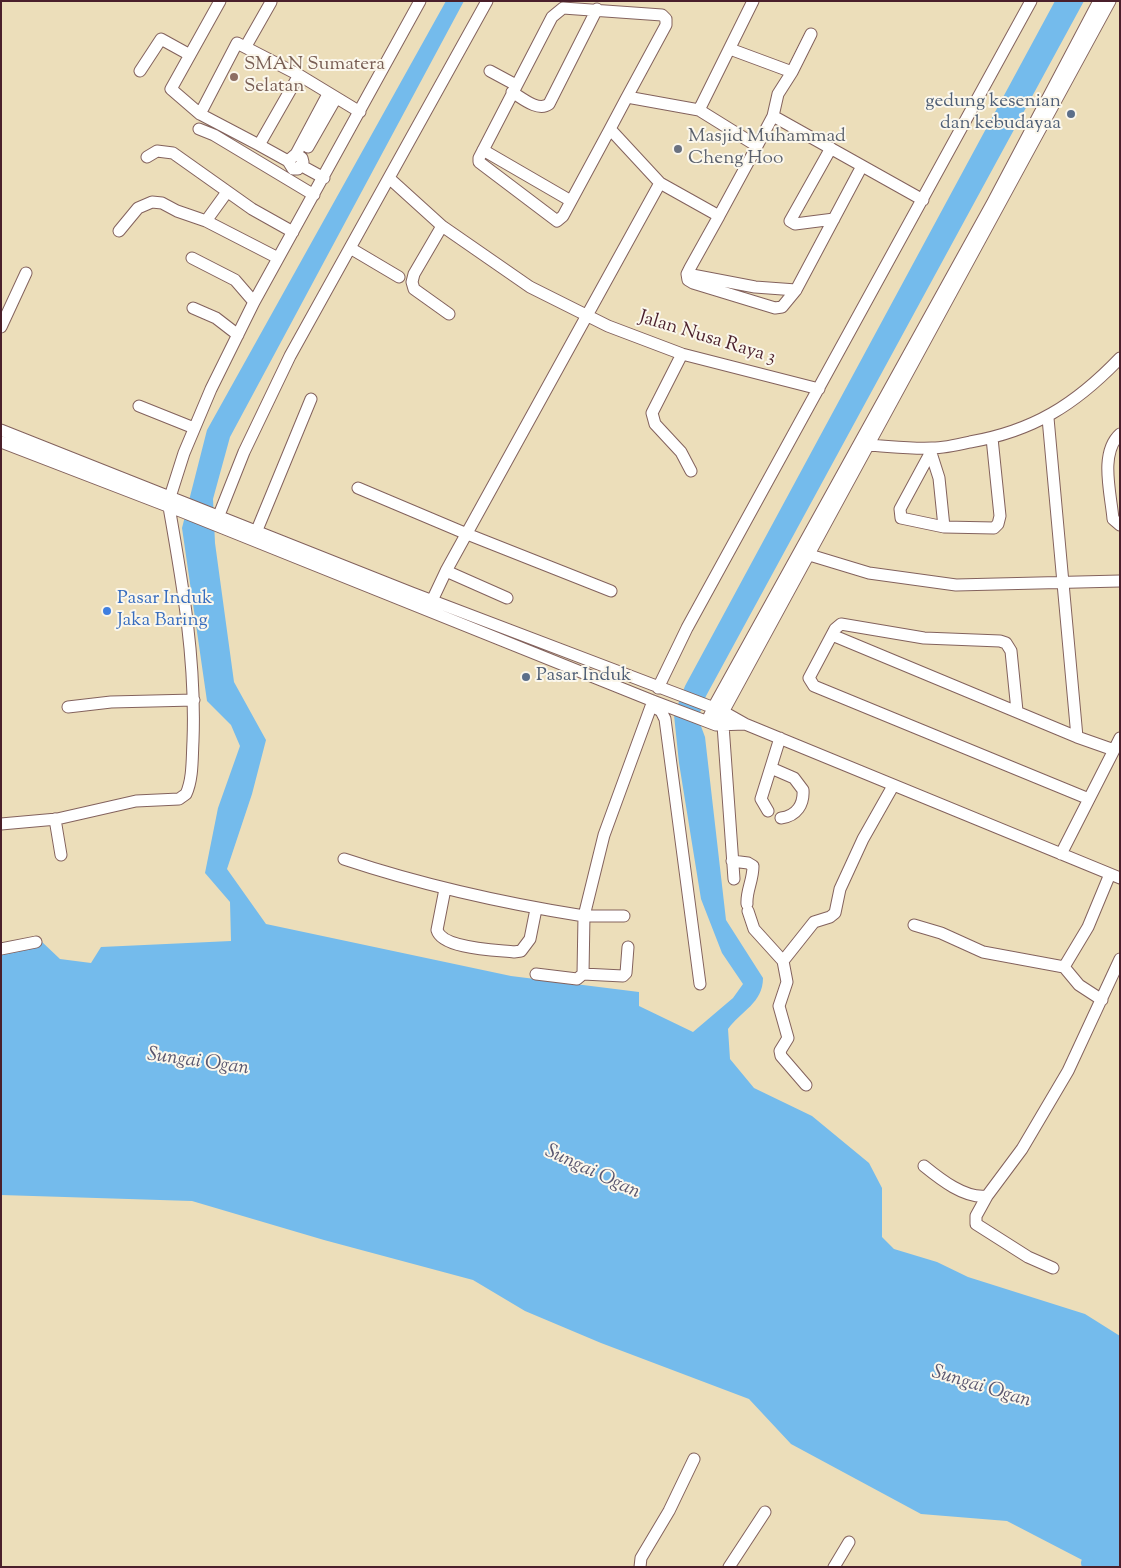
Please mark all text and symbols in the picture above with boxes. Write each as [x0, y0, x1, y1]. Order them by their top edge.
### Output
place label: SMAN Sumatera Selatan [244, 55, 385, 99]
marker: SMAN Sumatera Selatan [228, 71, 240, 83]
place label: gedung kesenian dan kebudayaa [925, 92, 1061, 136]
marker: gedung kesenian dan kebudayaa [1065, 108, 1077, 120]
place label: Masjid Muhammad Cheng Hoo [688, 127, 846, 171]
marker: Masjid Muhammad Cheng Hoo [672, 143, 684, 155]
street label: Jalan Nusa Raya 3 [636, 307, 778, 371]
place label: Pasar Induk Jaka Baring [117, 589, 212, 633]
marker: Pasar Induk Jaka Baring [101, 605, 113, 617]
place label: Pasar Induk [536, 666, 631, 688]
marker: Pasar Induk [520, 671, 532, 683]
water label: Sungai Ogan [146, 1044, 250, 1082]
water label: Sungai Ogan [540, 1140, 644, 1206]
water label: Sungai Ogan [928, 1362, 1034, 1414]

